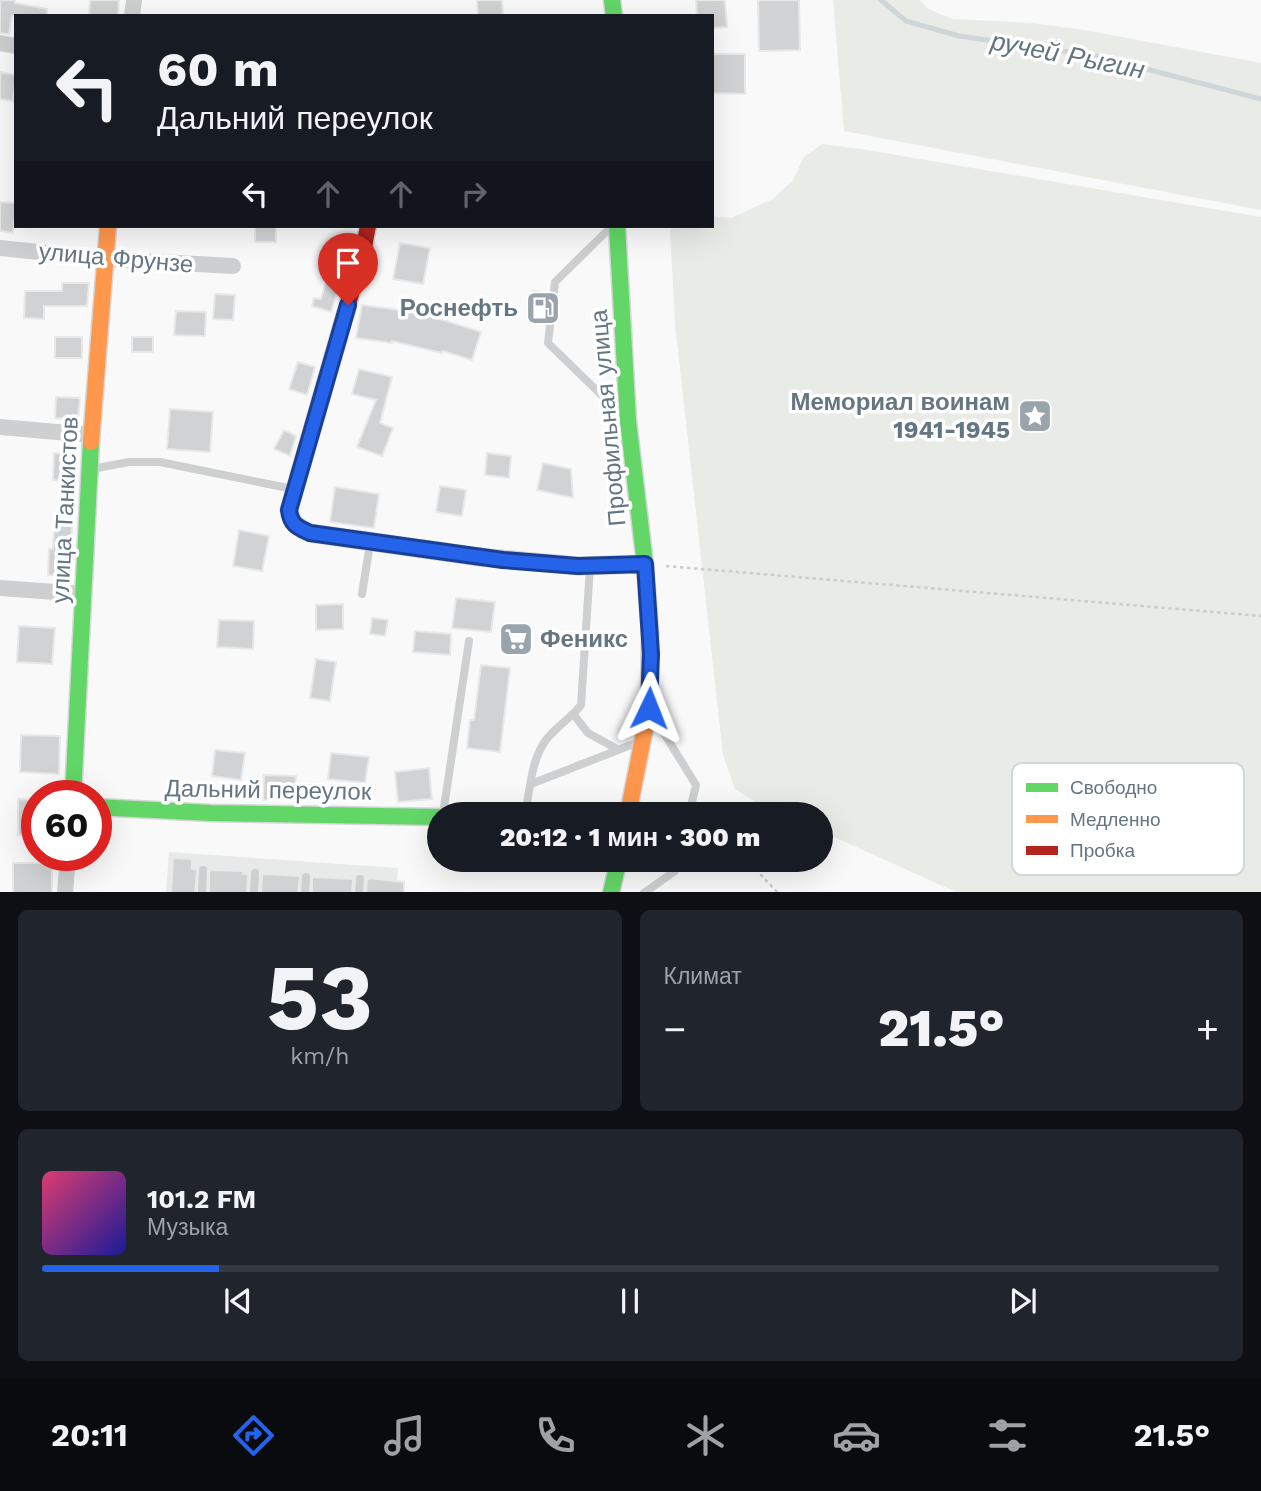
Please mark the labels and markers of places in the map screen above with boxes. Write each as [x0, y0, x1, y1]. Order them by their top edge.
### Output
pin [318, 233, 378, 305]
fuel station icon: Роснефть [524, 289, 562, 327]
place label: Роснефть [400, 294, 518, 322]
place label: Мемориал воинам 1941-1945 [791, 388, 1010, 444]
place icon: Мемориал воинам 1941-1945 [1016, 397, 1054, 435]
supermarket icon: Феникс [497, 620, 535, 658]
place label: Феникс [540, 625, 628, 653]

